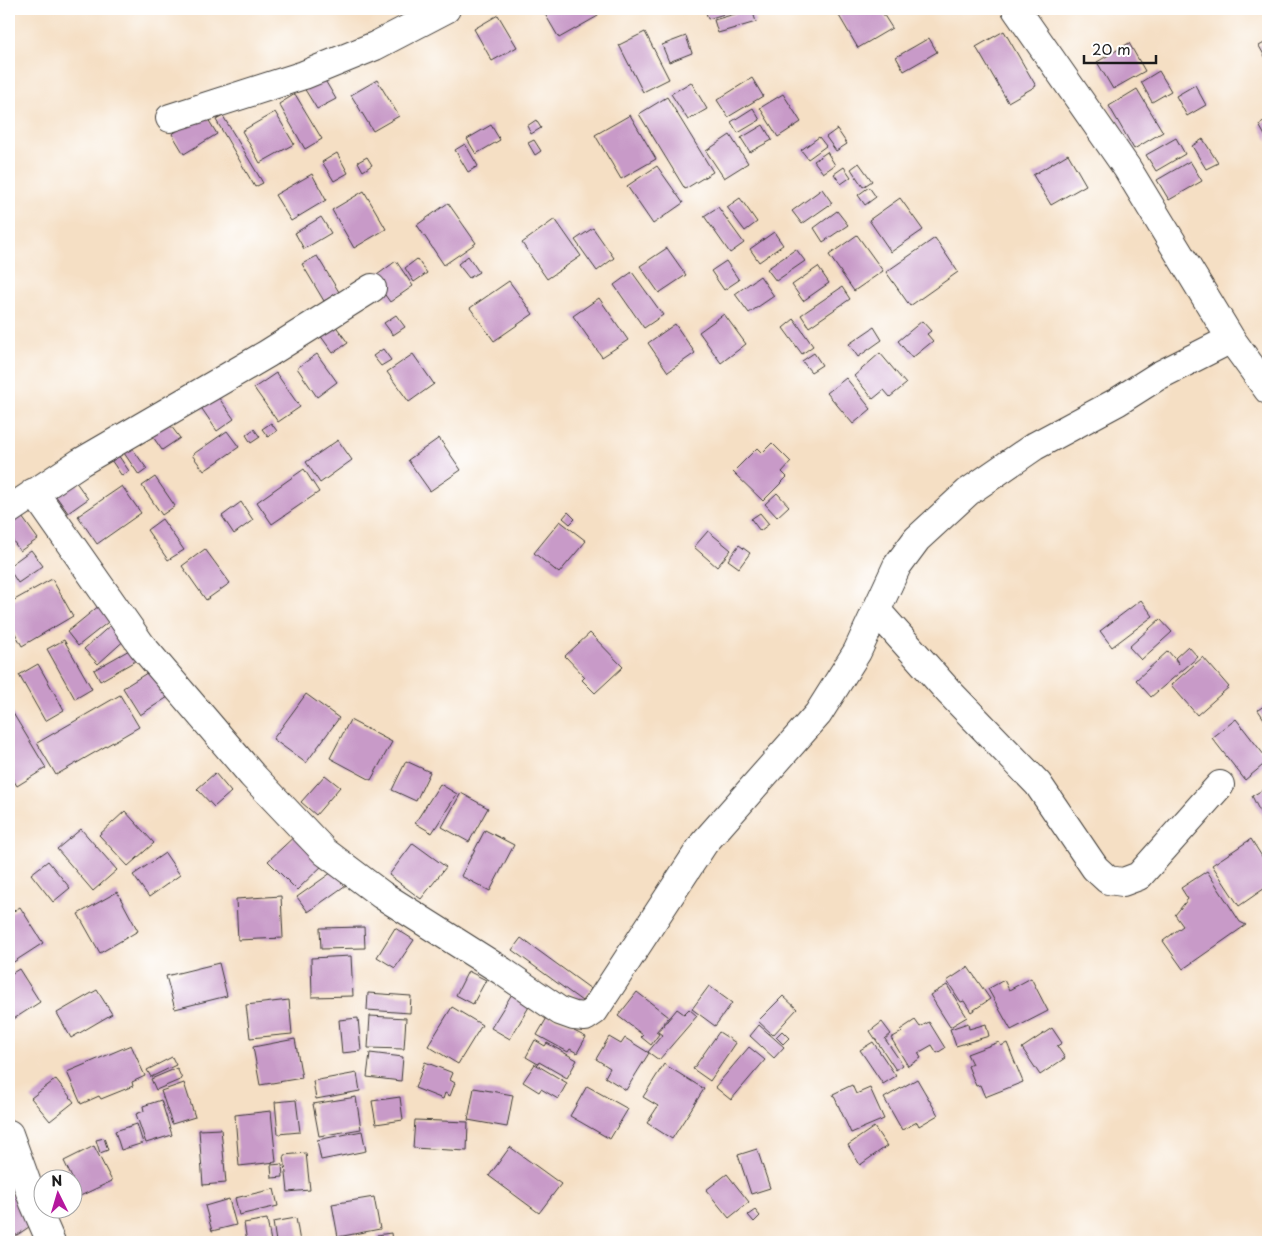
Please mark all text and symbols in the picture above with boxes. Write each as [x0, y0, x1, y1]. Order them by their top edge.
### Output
scale bar [1084, 32, 1157, 64]
text: 20 m [1092, 37, 1131, 60]
north arrow [32, 1168, 82, 1218]
text: N [50, 1170, 63, 1191]

